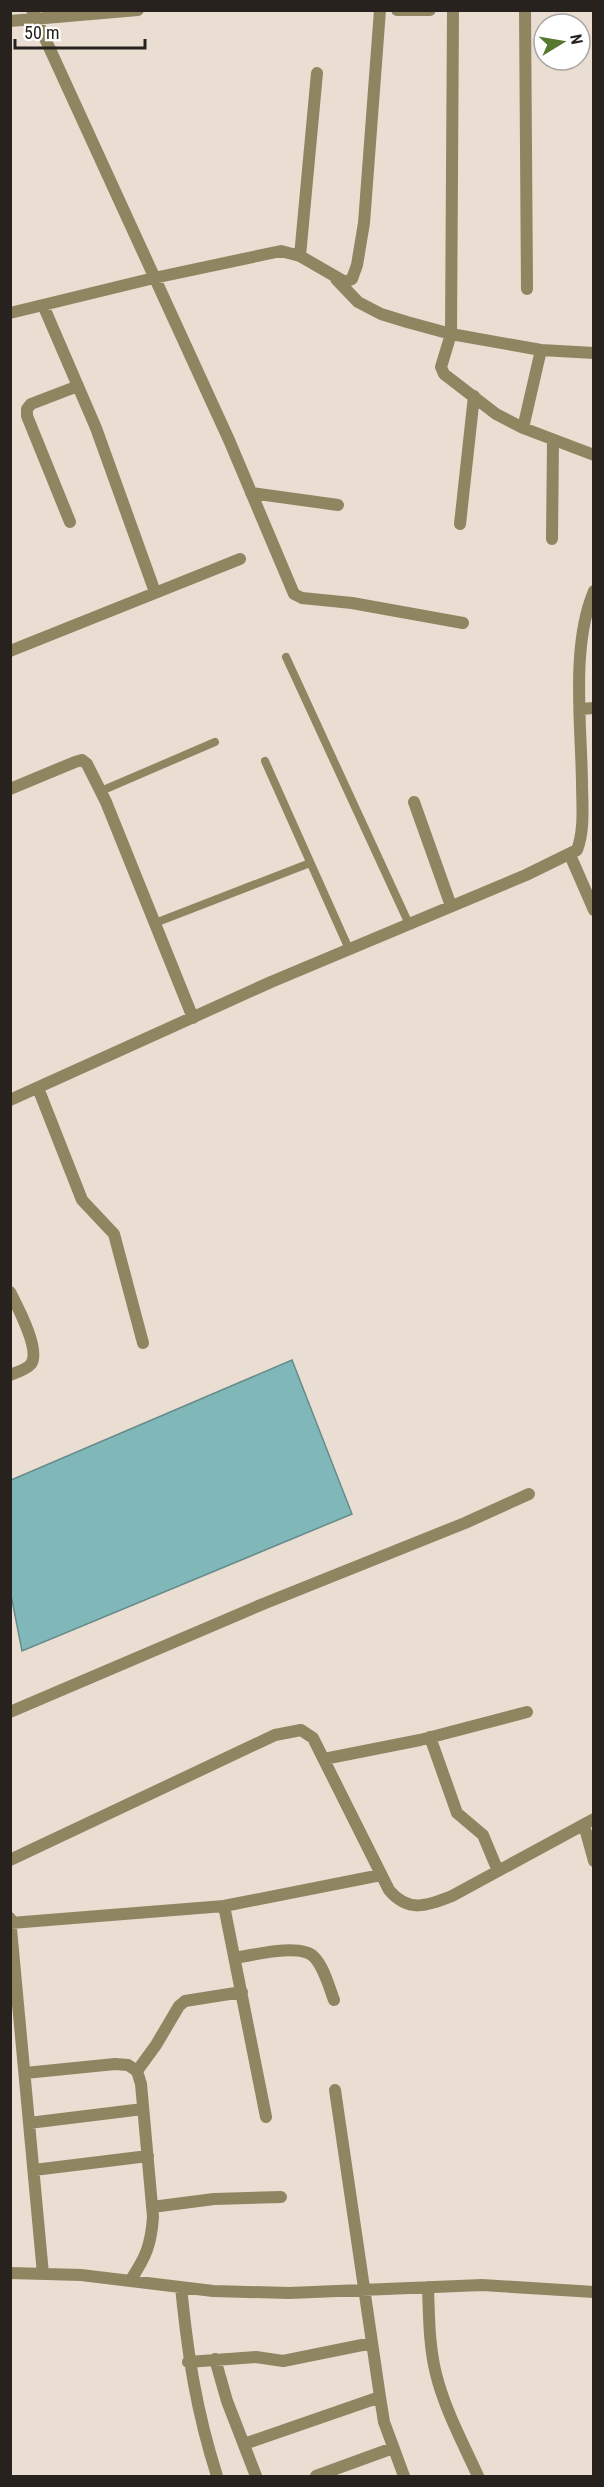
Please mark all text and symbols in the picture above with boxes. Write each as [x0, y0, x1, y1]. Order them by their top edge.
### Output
scale bar [15, 12, 146, 50]
north arrow [532, 12, 592, 72]
text: 50 m [24, 22, 59, 43]
text: N [566, 33, 586, 46]

